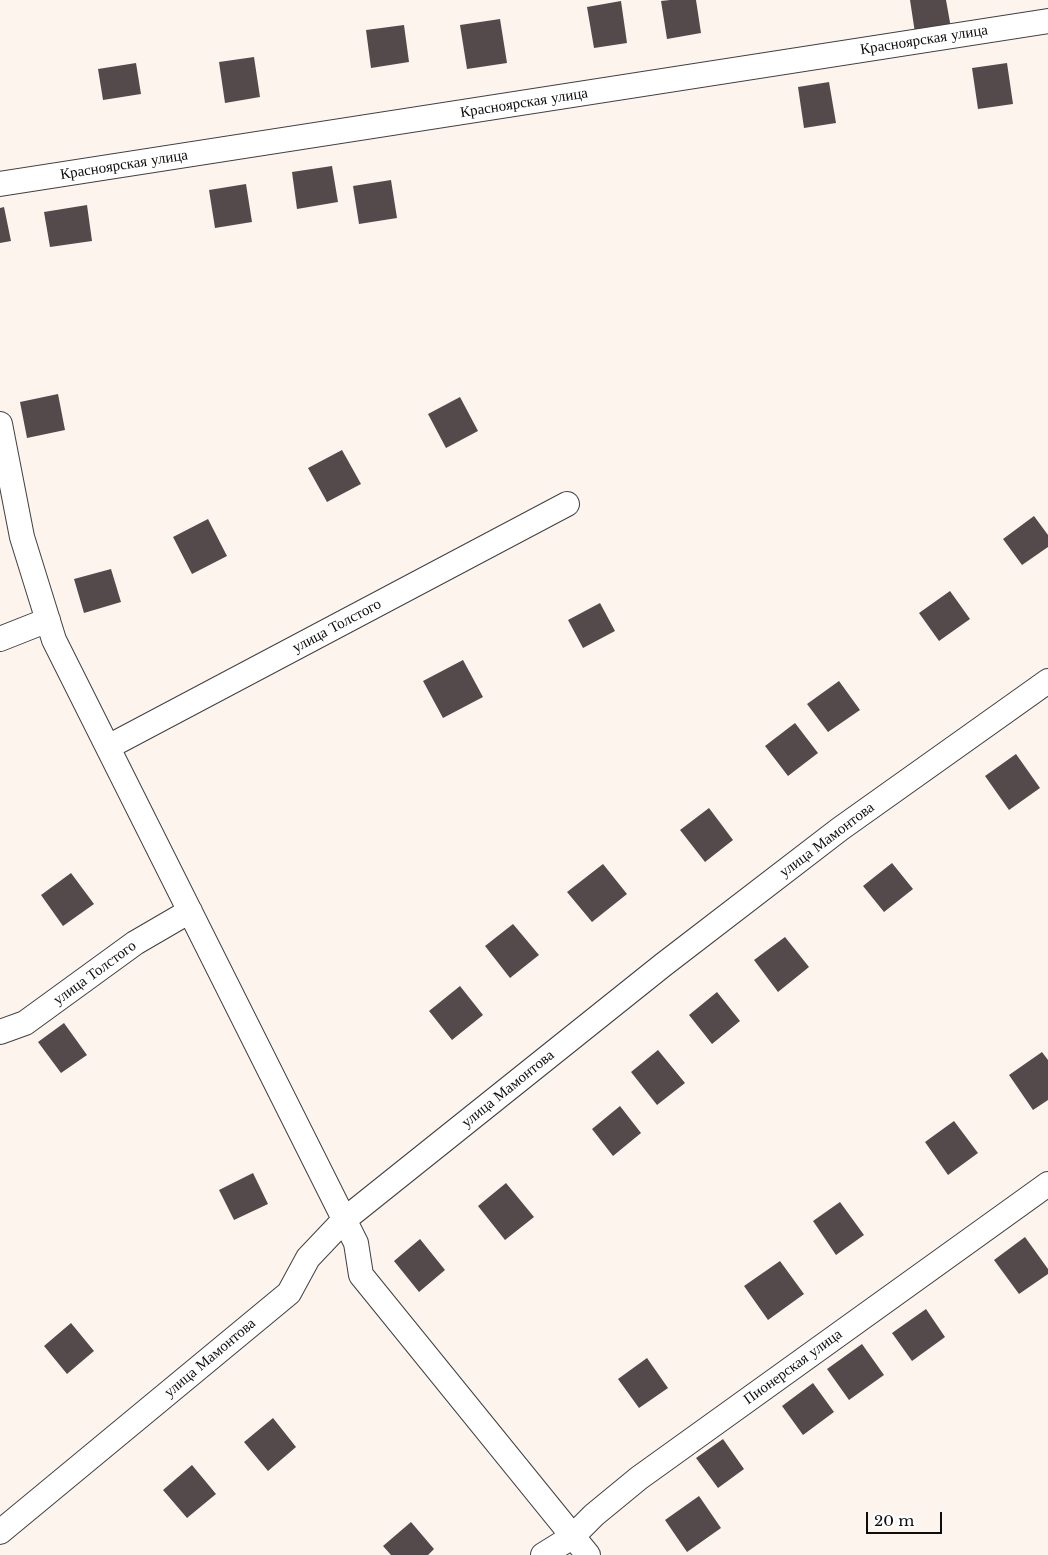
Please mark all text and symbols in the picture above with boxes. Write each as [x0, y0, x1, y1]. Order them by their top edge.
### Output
street label: Красноярская улица [859, 21, 989, 59]
street label: Красноярская улица [459, 84, 589, 122]
street label: Красноярская улица [59, 146, 189, 184]
street label: улица Толстого [290, 595, 384, 657]
street label: улица Мамонтова [776, 799, 878, 881]
street label: улица Толстого [50, 937, 140, 1009]
street label: улица Мамонтова [458, 1046, 558, 1132]
street label: улица Мамонтова [161, 1315, 259, 1401]
street label: Пионерская улица [740, 1325, 846, 1409]
scale bar [868, 1502, 944, 1534]
text: 20 m [874, 1511, 914, 1530]

